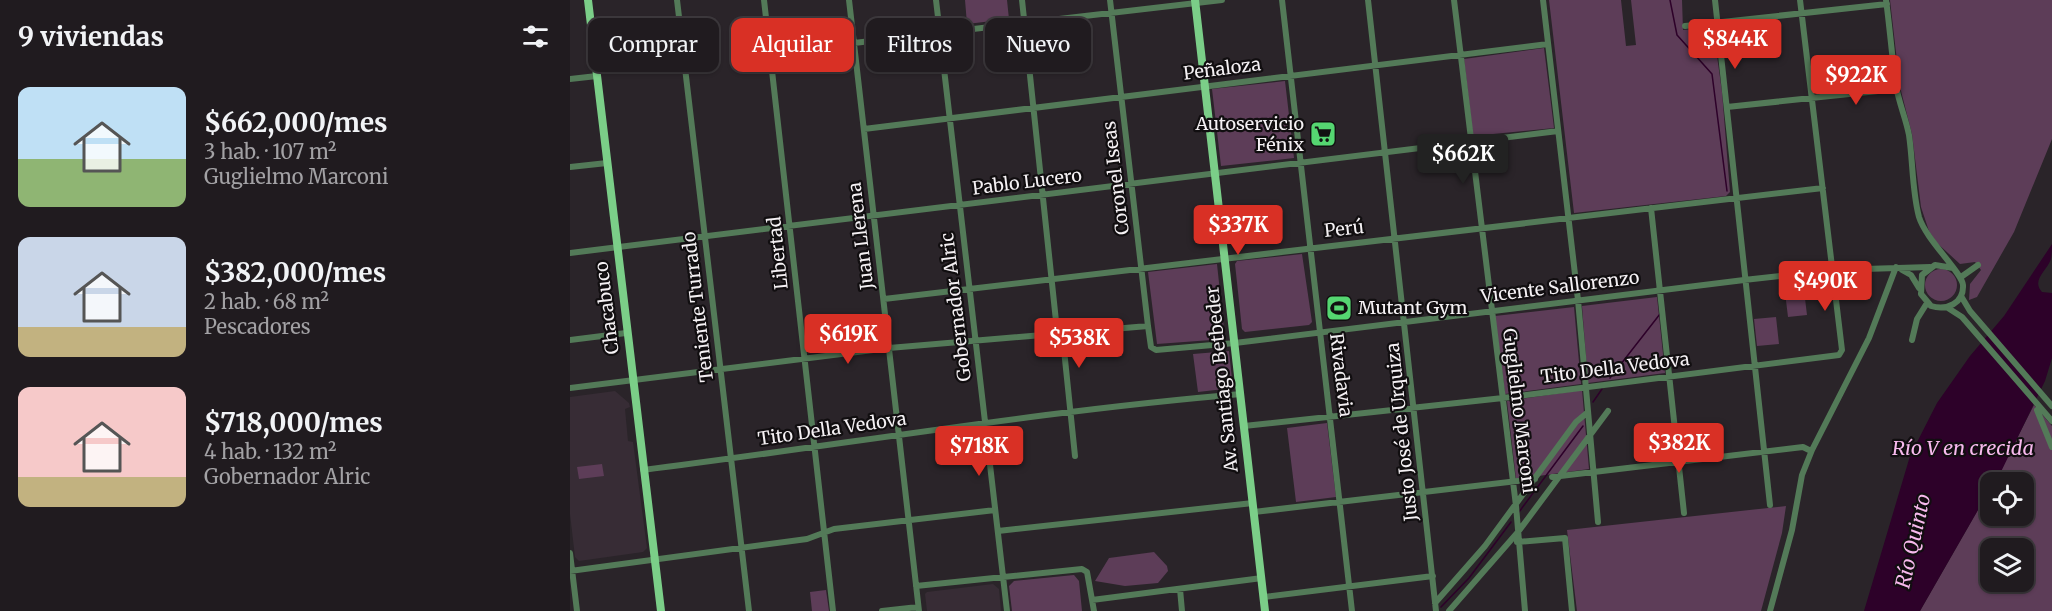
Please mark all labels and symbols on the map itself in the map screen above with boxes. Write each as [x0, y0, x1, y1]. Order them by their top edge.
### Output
pin: $844K [1693, 19, 1777, 70]
street label: Peñaloza [1182, 52, 1262, 85]
pin: $922K [1814, 55, 1898, 106]
place label: Autoservicio Fénix [1194, 112, 1304, 156]
supermarket icon: Autoservicio Fénix [1308, 119, 1338, 149]
street label: Coronel Iseas [1097, 120, 1134, 236]
pin: $662K [1421, 134, 1505, 185]
street label: Pablo Lucero [971, 163, 1083, 200]
street label: Juan Llerena [842, 181, 879, 292]
pin: $337K [1196, 205, 1280, 256]
street label: Libertad [762, 215, 793, 291]
street label: Perú [1323, 215, 1365, 242]
street label: Teniente Turrado [677, 231, 718, 384]
street label: Gobernador Alric [935, 231, 976, 383]
street label: Chacabuco [589, 260, 624, 356]
pin: $490K [1783, 261, 1867, 312]
street label: Vicente Sallorenzo [1478, 265, 1640, 308]
street label: Av. Santiago Betbeder [1200, 285, 1243, 474]
sports icon: Mutant Gym [1324, 293, 1354, 323]
place label: Mutant Gym [1358, 296, 1467, 319]
pin: $619K [806, 314, 890, 365]
pin: $538K [1037, 318, 1121, 369]
street label: Guglielmo Marconi [1498, 327, 1541, 495]
street label: Rivadavia [1325, 332, 1358, 418]
street label: Justo José de Urquiza [1381, 341, 1422, 523]
street label: Tito Della Vedova [1539, 347, 1691, 388]
street label: Tito Della Vedova [756, 407, 908, 450]
pin: $382K [1637, 423, 1721, 474]
pin: $718K [937, 426, 1021, 477]
water label: Río V en crecida [1892, 435, 2034, 460]
water label: Río Quinto [1890, 491, 1936, 591]

